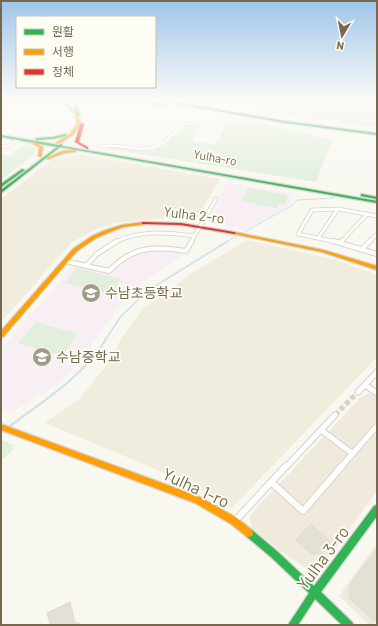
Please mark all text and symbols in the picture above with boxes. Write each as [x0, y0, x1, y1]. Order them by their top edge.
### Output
legend [16, 16, 156, 88]
north arrow [322, 16, 362, 56]
text: 원활 [52, 24, 74, 38]
text: N [335, 39, 345, 53]
text: 서행 [52, 44, 74, 58]
text: 정체 [52, 64, 74, 78]
street label: Yulha-ro [192, 146, 238, 168]
street label: Yulha 2-ro [163, 202, 226, 227]
school or university icon: 수남초등학교 [80, 282, 102, 304]
place label: 수남초등학교 [105, 284, 182, 301]
school or university icon: 수남중학교 [31, 346, 53, 368]
place label: 수남중학교 [56, 348, 121, 365]
street label: Yulha 1-ro [160, 463, 233, 511]
street label: Yulha 3-ro [292, 522, 353, 593]

